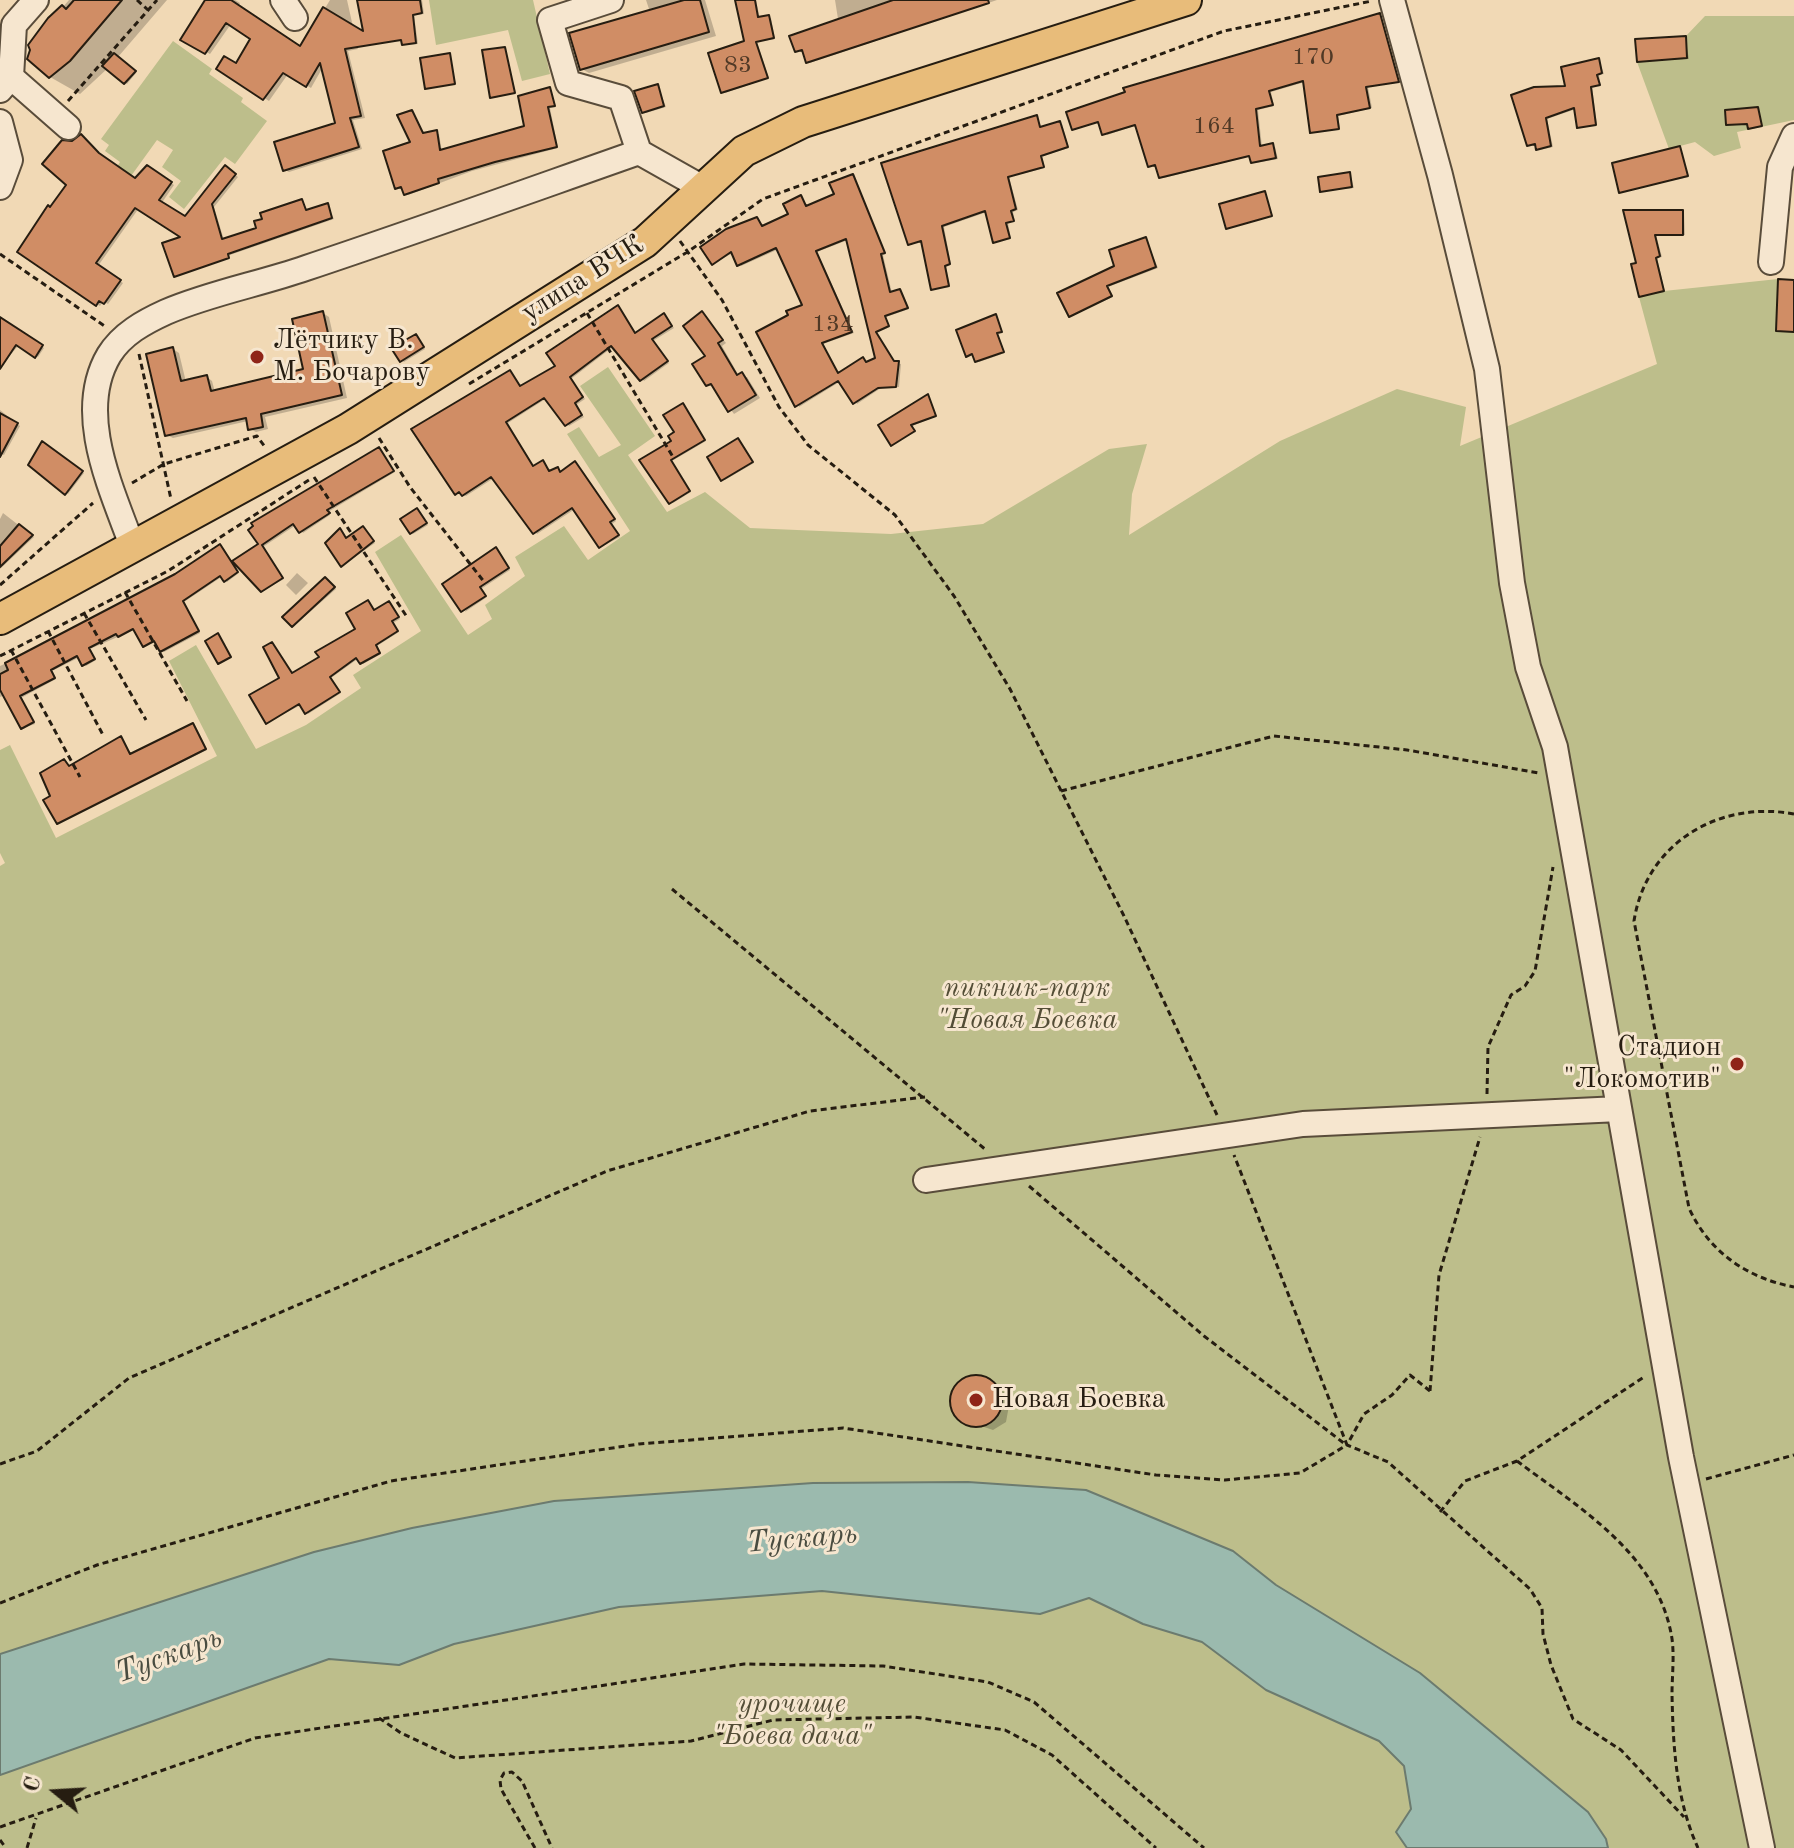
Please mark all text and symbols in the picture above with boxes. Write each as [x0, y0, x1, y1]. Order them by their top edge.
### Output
house number: 170 [1292, 44, 1334, 72]
house number: 83 [724, 52, 752, 80]
house number: 164 [1193, 113, 1235, 141]
street label: улица ВЧК [516, 228, 650, 330]
house number: 134 [812, 311, 854, 339]
place label: Лётчику В. М. Бочарову [273, 324, 430, 390]
marker: Лётчику В. М. Бочарову [248, 348, 266, 366]
park label: пикник-парк "Новая Боевка [936, 972, 1118, 1038]
place label: Стадион "Локомотив" [1564, 1031, 1721, 1097]
marker: Стадион "Локомотив" [1728, 1055, 1746, 1073]
place label: Новая Боевка [992, 1383, 1166, 1417]
marker: Новая Боевка [967, 1391, 985, 1409]
water label: Тускарь [745, 1516, 859, 1562]
water label: Тускарь [111, 1620, 227, 1692]
park label: урочище "Боева дача" [713, 1688, 871, 1754]
north arrow [16, 1752, 96, 1832]
text: С [20, 1774, 46, 1795]

